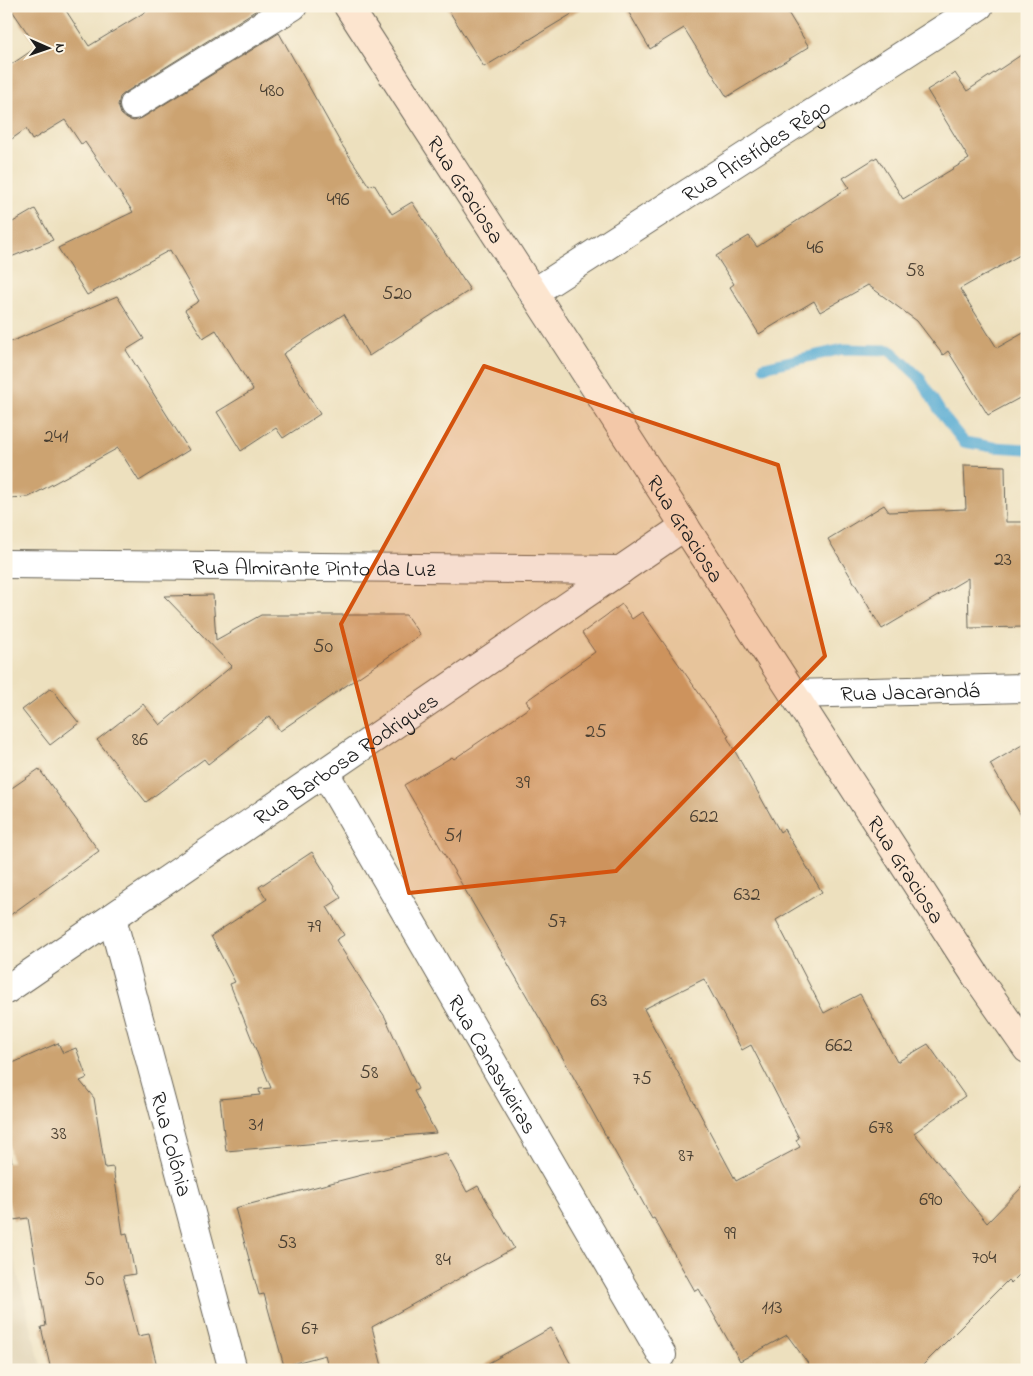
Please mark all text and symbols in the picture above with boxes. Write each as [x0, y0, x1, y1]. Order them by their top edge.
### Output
north arrow [22, 22, 72, 72]
text: N [49, 43, 70, 53]
house number: 480 [260, 77, 285, 106]
street label: Rua Aristídes Rêgo [677, 92, 838, 212]
street label: Rua Graciosa [417, 130, 511, 251]
house number: 496 [326, 186, 350, 215]
house number: 46 [806, 234, 824, 263]
house number: 58 [906, 257, 924, 286]
house number: 520 [382, 280, 412, 309]
house number: 241 [44, 423, 68, 452]
street label: Rua Graciosa [637, 469, 730, 590]
house number: 23 [994, 546, 1012, 575]
street label: Rua Almirante Pinto da Luz [192, 553, 436, 587]
house number: 50 [313, 633, 333, 662]
street label: Rua Jacarandá [840, 676, 980, 712]
street label: Rua Barbosa Rodrigues [248, 686, 446, 835]
house number: 25 [585, 718, 607, 747]
house number: 86 [132, 726, 148, 755]
house number: 39 [516, 769, 530, 798]
house number: 622 [690, 803, 718, 832]
street label: Rua Graciosa [857, 810, 951, 931]
house number: 51 [444, 822, 462, 851]
house number: 632 [734, 881, 761, 910]
house number: 57 [547, 908, 567, 937]
house number: 79 [307, 913, 321, 942]
house number: 63 [590, 987, 608, 1016]
street label: Rua Canasvieiras [438, 990, 544, 1141]
house number: 662 [825, 1032, 853, 1061]
house number: 58 [360, 1059, 378, 1088]
house number: 75 [632, 1065, 652, 1094]
street label: Rua Colônia [140, 1089, 199, 1201]
house number: 31 [249, 1111, 263, 1140]
house number: 678 [869, 1114, 893, 1143]
house number: 38 [51, 1120, 67, 1149]
house number: 87 [678, 1142, 694, 1171]
house number: 690 [919, 1186, 943, 1215]
house number: 99 [724, 1220, 736, 1249]
house number: 53 [277, 1229, 297, 1258]
house number: 704 [971, 1244, 997, 1273]
house number: 84 [435, 1246, 451, 1275]
house number: 50 [84, 1266, 104, 1295]
house number: 113 [762, 1294, 782, 1323]
house number: 67 [301, 1315, 319, 1344]

